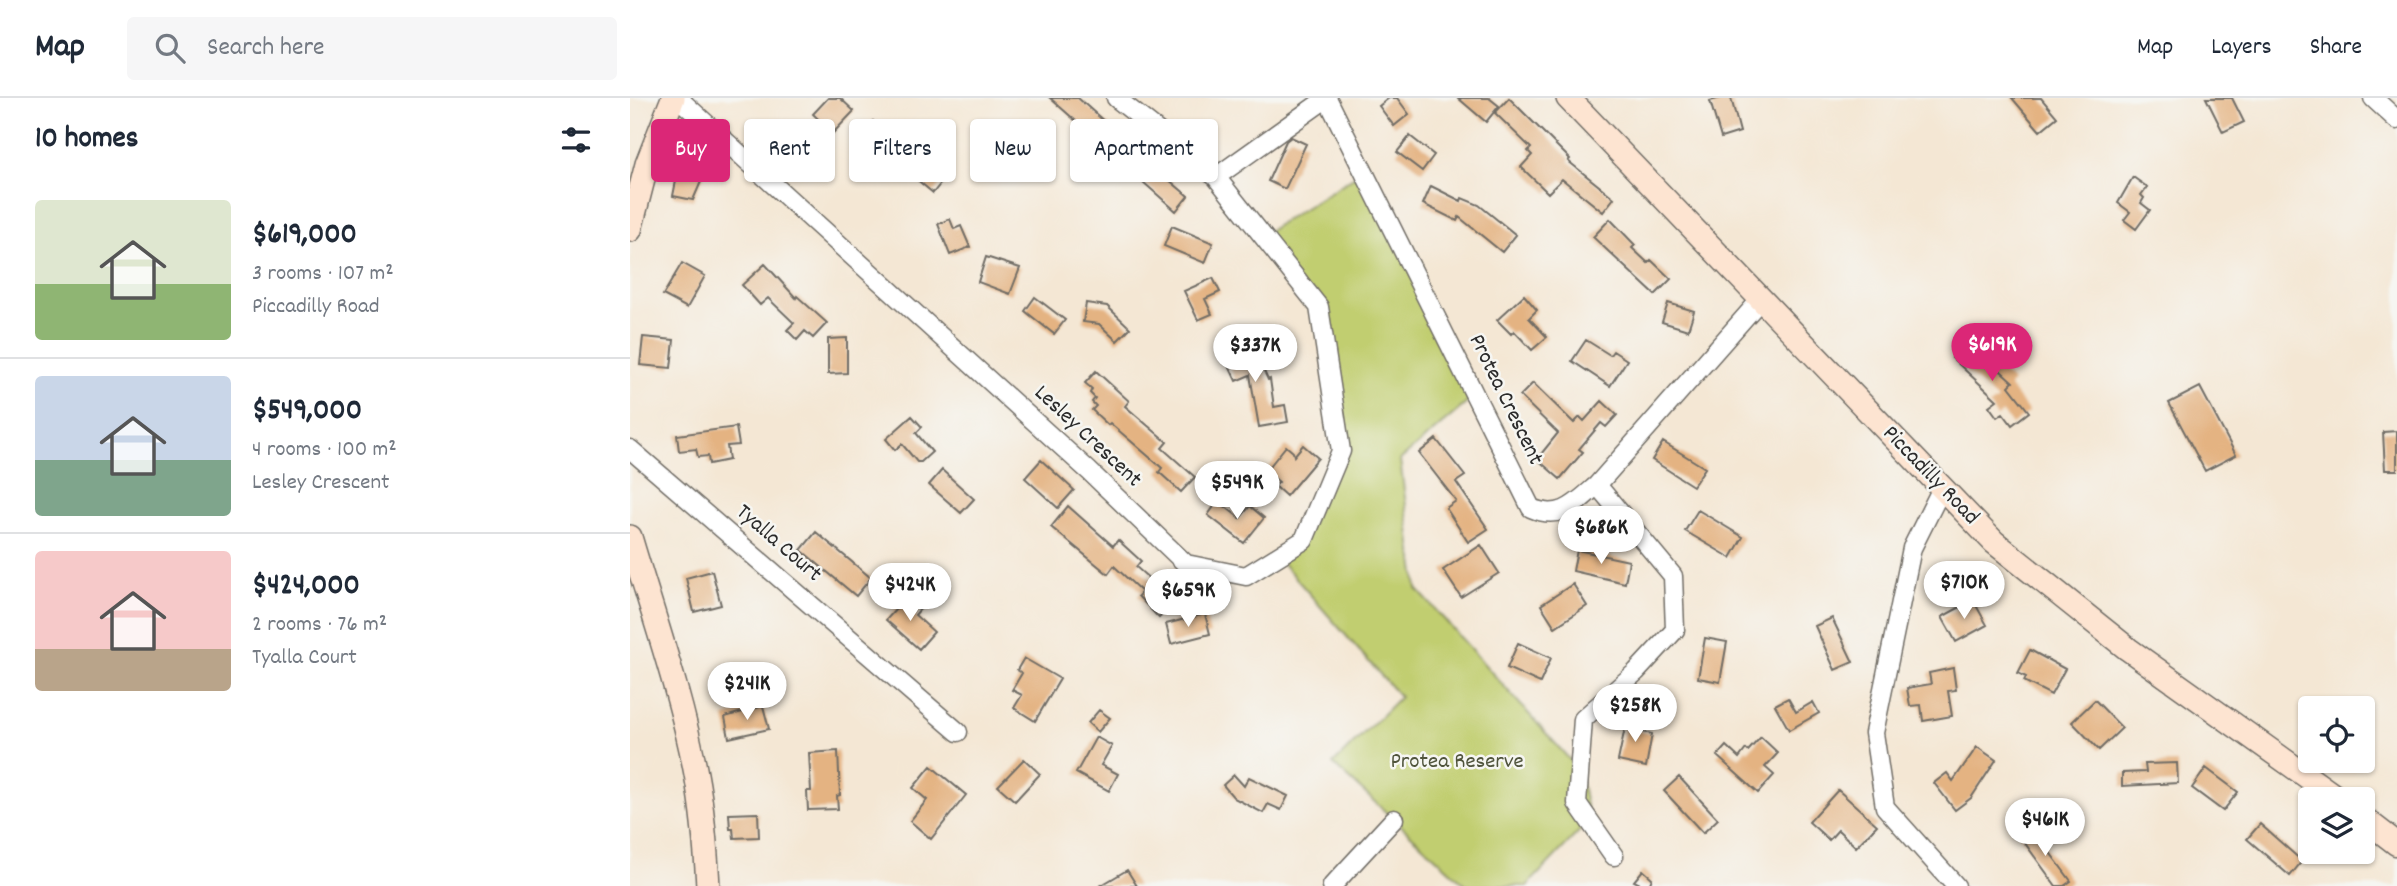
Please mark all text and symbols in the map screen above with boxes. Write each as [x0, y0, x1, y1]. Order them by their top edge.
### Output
search box [127, 17, 617, 80]
text: Map [35, 25, 85, 72]
icon: search [151, 29, 189, 67]
text: Search here [207, 30, 325, 67]
text: Map [2137, 31, 2173, 65]
text: Layers [2211, 31, 2272, 65]
text: Share [2310, 31, 2362, 65]
text: 10 homes [35, 119, 138, 162]
chip: Buy [651, 119, 730, 182]
chip: Rent [744, 119, 835, 182]
chip: Filters [849, 119, 956, 182]
chip: New [970, 119, 1056, 182]
chip: Apartment [1070, 119, 1218, 182]
icon: filters [557, 121, 595, 159]
text: $619,000 [252, 215, 357, 258]
icon: home [91, 228, 175, 312]
text: 3 rooms · 107 m² [252, 258, 394, 291]
text: Piccadilly Road [252, 291, 379, 324]
pin: $337K [1206, 324, 1304, 384]
pin: $619K [1943, 324, 2041, 383]
street label: Protea Crescent [1459, 329, 1551, 471]
text: $619K [1967, 329, 2017, 362]
text: $337K [1229, 330, 1281, 363]
street label: Lesley Crescent [1025, 378, 1149, 496]
text: $549,000 [252, 391, 362, 434]
icon: home [91, 404, 175, 488]
street label: Piccadilly Road [1874, 419, 1986, 533]
text: 4 rooms · 100 m² [252, 434, 397, 467]
pin: $549K [1188, 462, 1286, 521]
text: Lesley Crescent [252, 467, 390, 500]
text: $549K [1210, 467, 1264, 500]
street label: Tyalla Court [728, 497, 828, 591]
pin: $686K [1552, 506, 1650, 566]
text: $686K [1574, 512, 1628, 545]
pin: $710K [1915, 561, 2013, 621]
pin: $424K [861, 564, 959, 623]
text: $424,000 [252, 566, 360, 609]
text: $710K [1940, 567, 1988, 600]
text: $424K [884, 569, 936, 602]
pin: $659K [1139, 570, 1237, 629]
text: $659K [1161, 575, 1215, 608]
icon: home [91, 579, 175, 663]
text: 2 rooms · 76 m² [252, 609, 387, 642]
text: Tyalla Court [252, 642, 357, 675]
pin: $241K [698, 662, 796, 722]
text: $241K [724, 668, 770, 701]
pin: $258K [1586, 684, 1684, 744]
text: $258K [1609, 690, 1661, 723]
map controls [2298, 696, 2375, 864]
button: locate [2298, 696, 2375, 773]
park label: Protea Reserve [1390, 746, 1524, 779]
button: layers [2298, 787, 2375, 864]
pin: $461K [1996, 798, 2094, 858]
text: $461K [2021, 804, 2069, 837]

